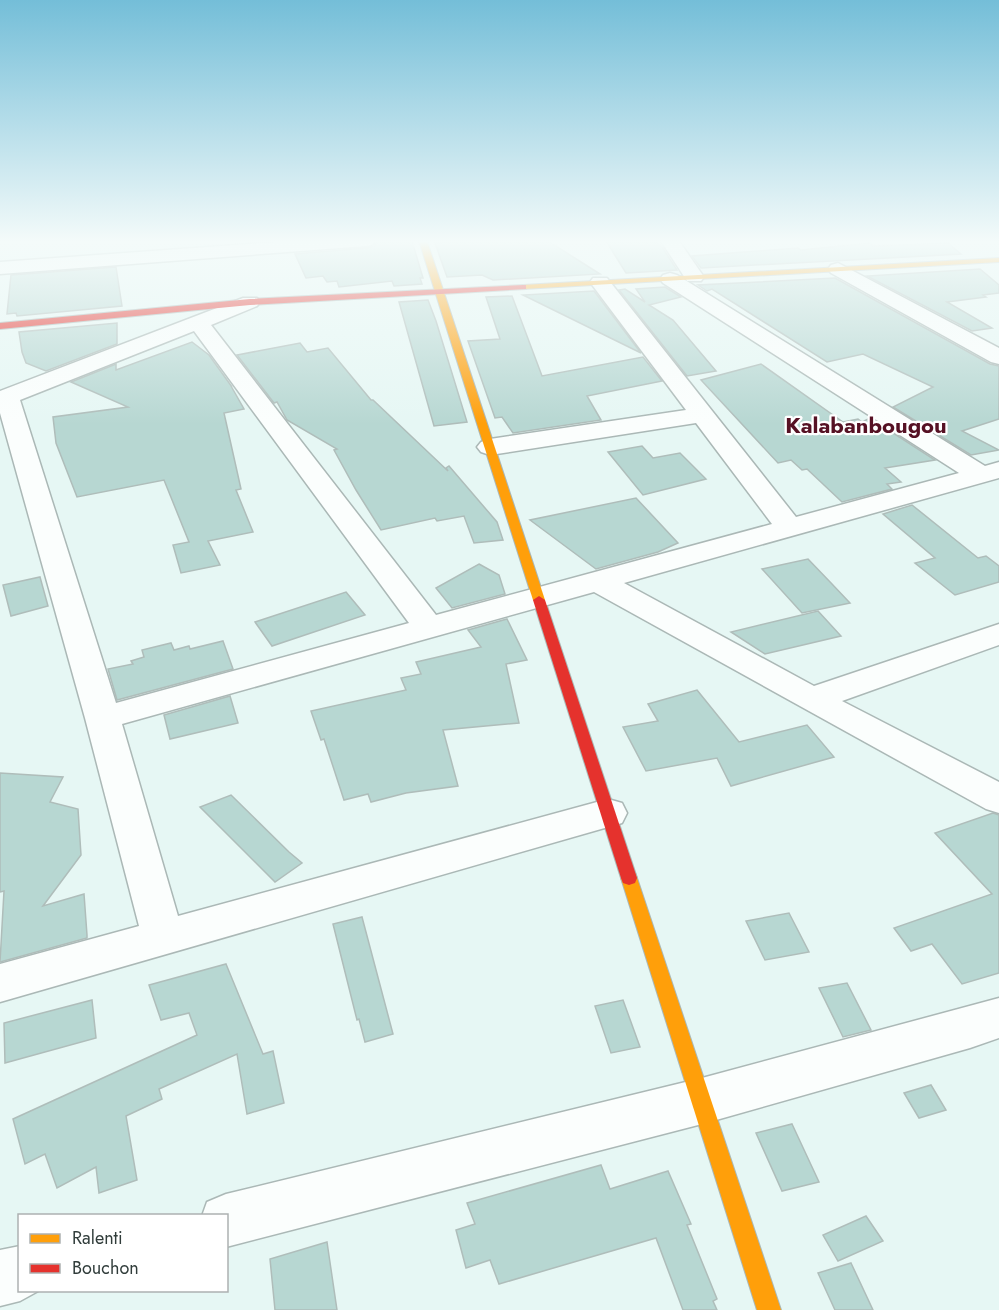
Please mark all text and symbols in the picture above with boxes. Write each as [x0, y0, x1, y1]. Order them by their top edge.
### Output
district label: Kalabanbougou [785, 409, 947, 441]
legend [18, 1214, 228, 1292]
text: Ralenti [72, 1225, 123, 1251]
text: Bouchon [72, 1255, 139, 1281]

